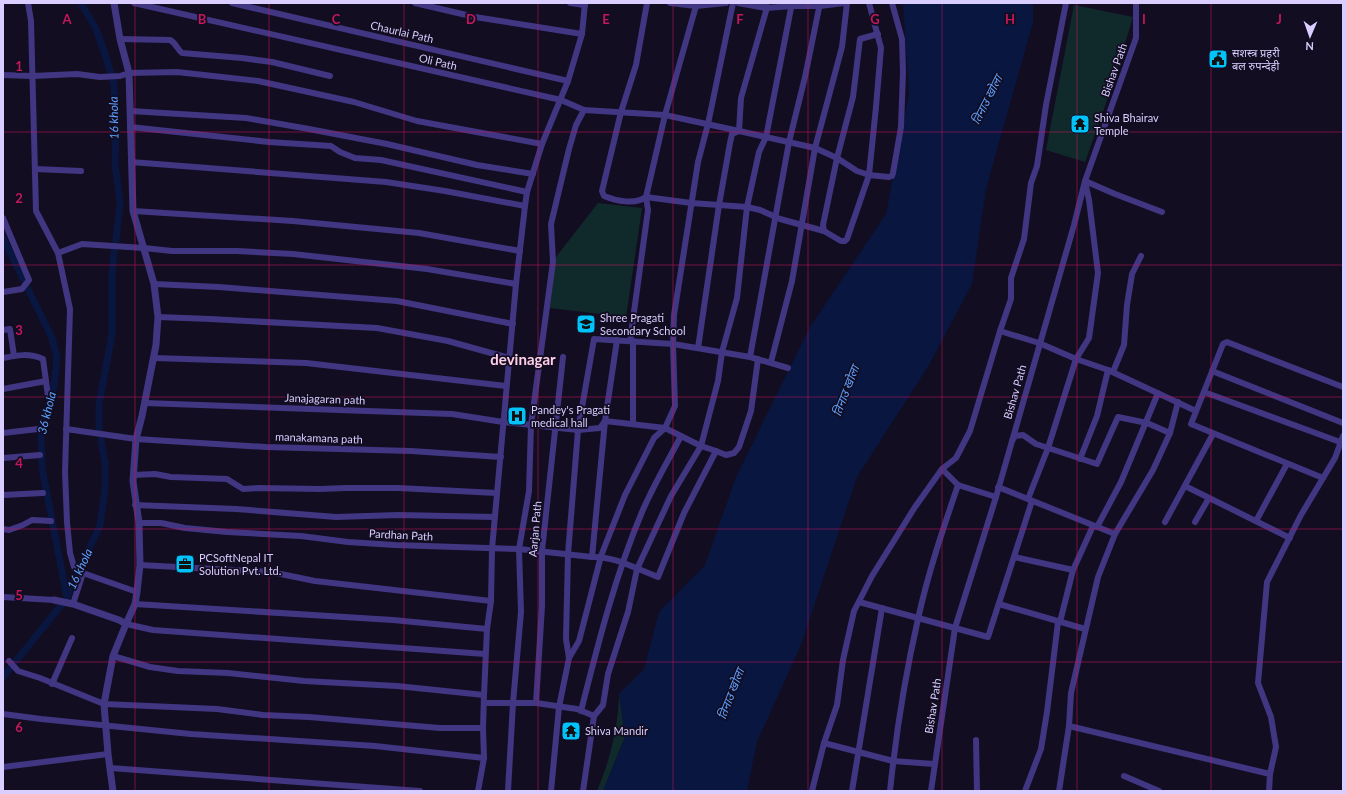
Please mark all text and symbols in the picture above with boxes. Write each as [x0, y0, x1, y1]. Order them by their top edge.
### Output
text: A [61, 11, 72, 27]
text: B [198, 11, 207, 27]
text: C [332, 11, 341, 27]
text: D [466, 11, 476, 27]
text: E [602, 11, 610, 27]
text: F [736, 11, 744, 27]
text: G [870, 11, 880, 27]
text: H [1005, 11, 1015, 27]
text: I [1142, 11, 1146, 27]
text: J [1276, 11, 1282, 27]
north arrow [1290, 16, 1330, 56]
street label: Chaurlai Path [369, 18, 435, 45]
text: N [1305, 40, 1314, 53]
street label: Bishav Path [1098, 41, 1129, 98]
place label: सशस्त्र प्रहरी बल रुपन्देही [1232, 46, 1280, 72]
public building icon: सशस्त्र प्रहरी बल रुपन्देही [1207, 48, 1229, 70]
street label: Oli Path [418, 51, 458, 72]
text: 1 [15, 58, 23, 74]
water label: तिनाउ खोला [968, 70, 1007, 127]
water label: 16 khola [106, 96, 121, 140]
place label: Shiva Bhairav Temple [1094, 111, 1159, 137]
temple icon: Shiva Bhairav Temple [1069, 113, 1091, 135]
text: 2 [15, 190, 23, 206]
place label: Shree Pragati Secondary School [600, 311, 686, 337]
school or university icon: Shree Pragati Secondary School [575, 313, 597, 335]
text: 3 [15, 322, 23, 338]
district label: devinagar [490, 350, 556, 368]
water label: तिनाउ खोला [829, 361, 863, 418]
street label: Bishav Path [1001, 363, 1028, 421]
water label: 36 khola [34, 390, 59, 436]
street label: Janajagaran path [284, 391, 366, 406]
place label: Pandey's Pragati medical hall [531, 403, 610, 429]
hospital icon: Pandey's Pragati medical hall [506, 405, 528, 427]
street label: manakamana path [275, 429, 363, 446]
text: 4 [15, 455, 23, 471]
street label: Aarjan Path [526, 501, 543, 557]
street label: Pardhan Path [369, 526, 433, 543]
water label: 16 khola [64, 546, 95, 592]
place label: PCSoftNepal IT Solution Pvt. Ltd. [199, 551, 281, 577]
office icon: PCSoftNepal IT Solution Pvt. Ltd. [174, 553, 196, 575]
text: 5 [15, 587, 23, 603]
water label: तिनाउ खोला [714, 664, 748, 721]
street label: Bishav Path [922, 677, 943, 735]
text: 6 [15, 719, 23, 735]
temple icon: Shiva Mandir [560, 720, 582, 742]
place label: Shiva Mandir [585, 724, 648, 737]

